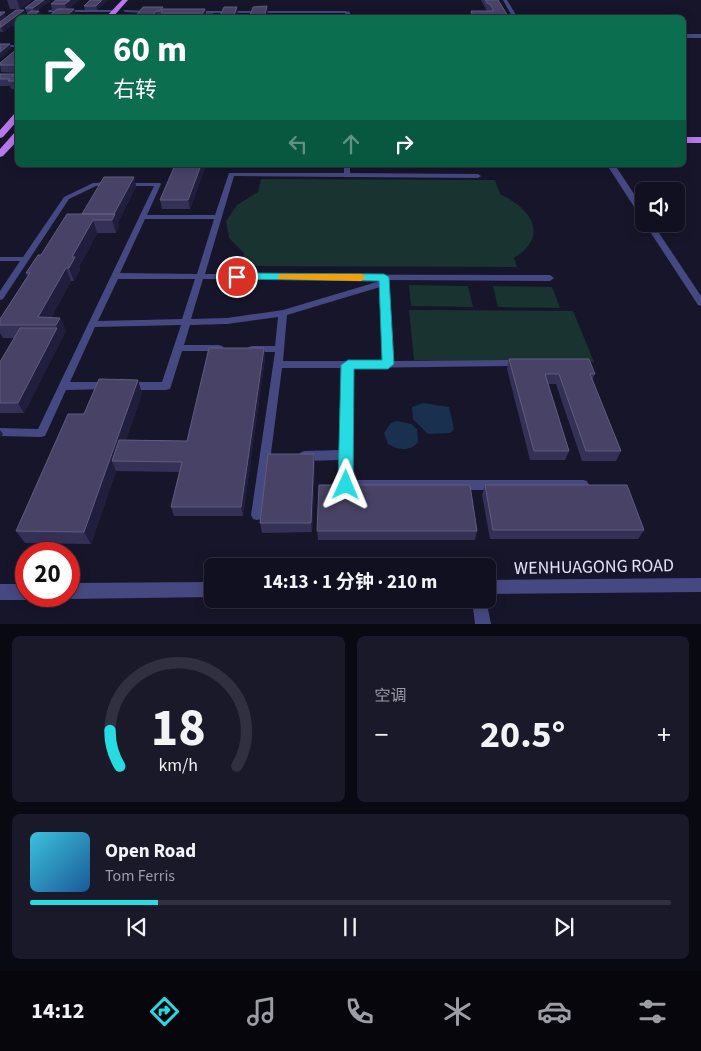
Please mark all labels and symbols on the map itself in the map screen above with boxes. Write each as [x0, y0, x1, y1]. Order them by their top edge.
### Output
pin [216, 256, 258, 298]
position arrow [319, 458, 371, 510]
speed limit sign: 20 [15, 542, 80, 607]
street label: WENHUAGONG ROAD [514, 553, 674, 581]

